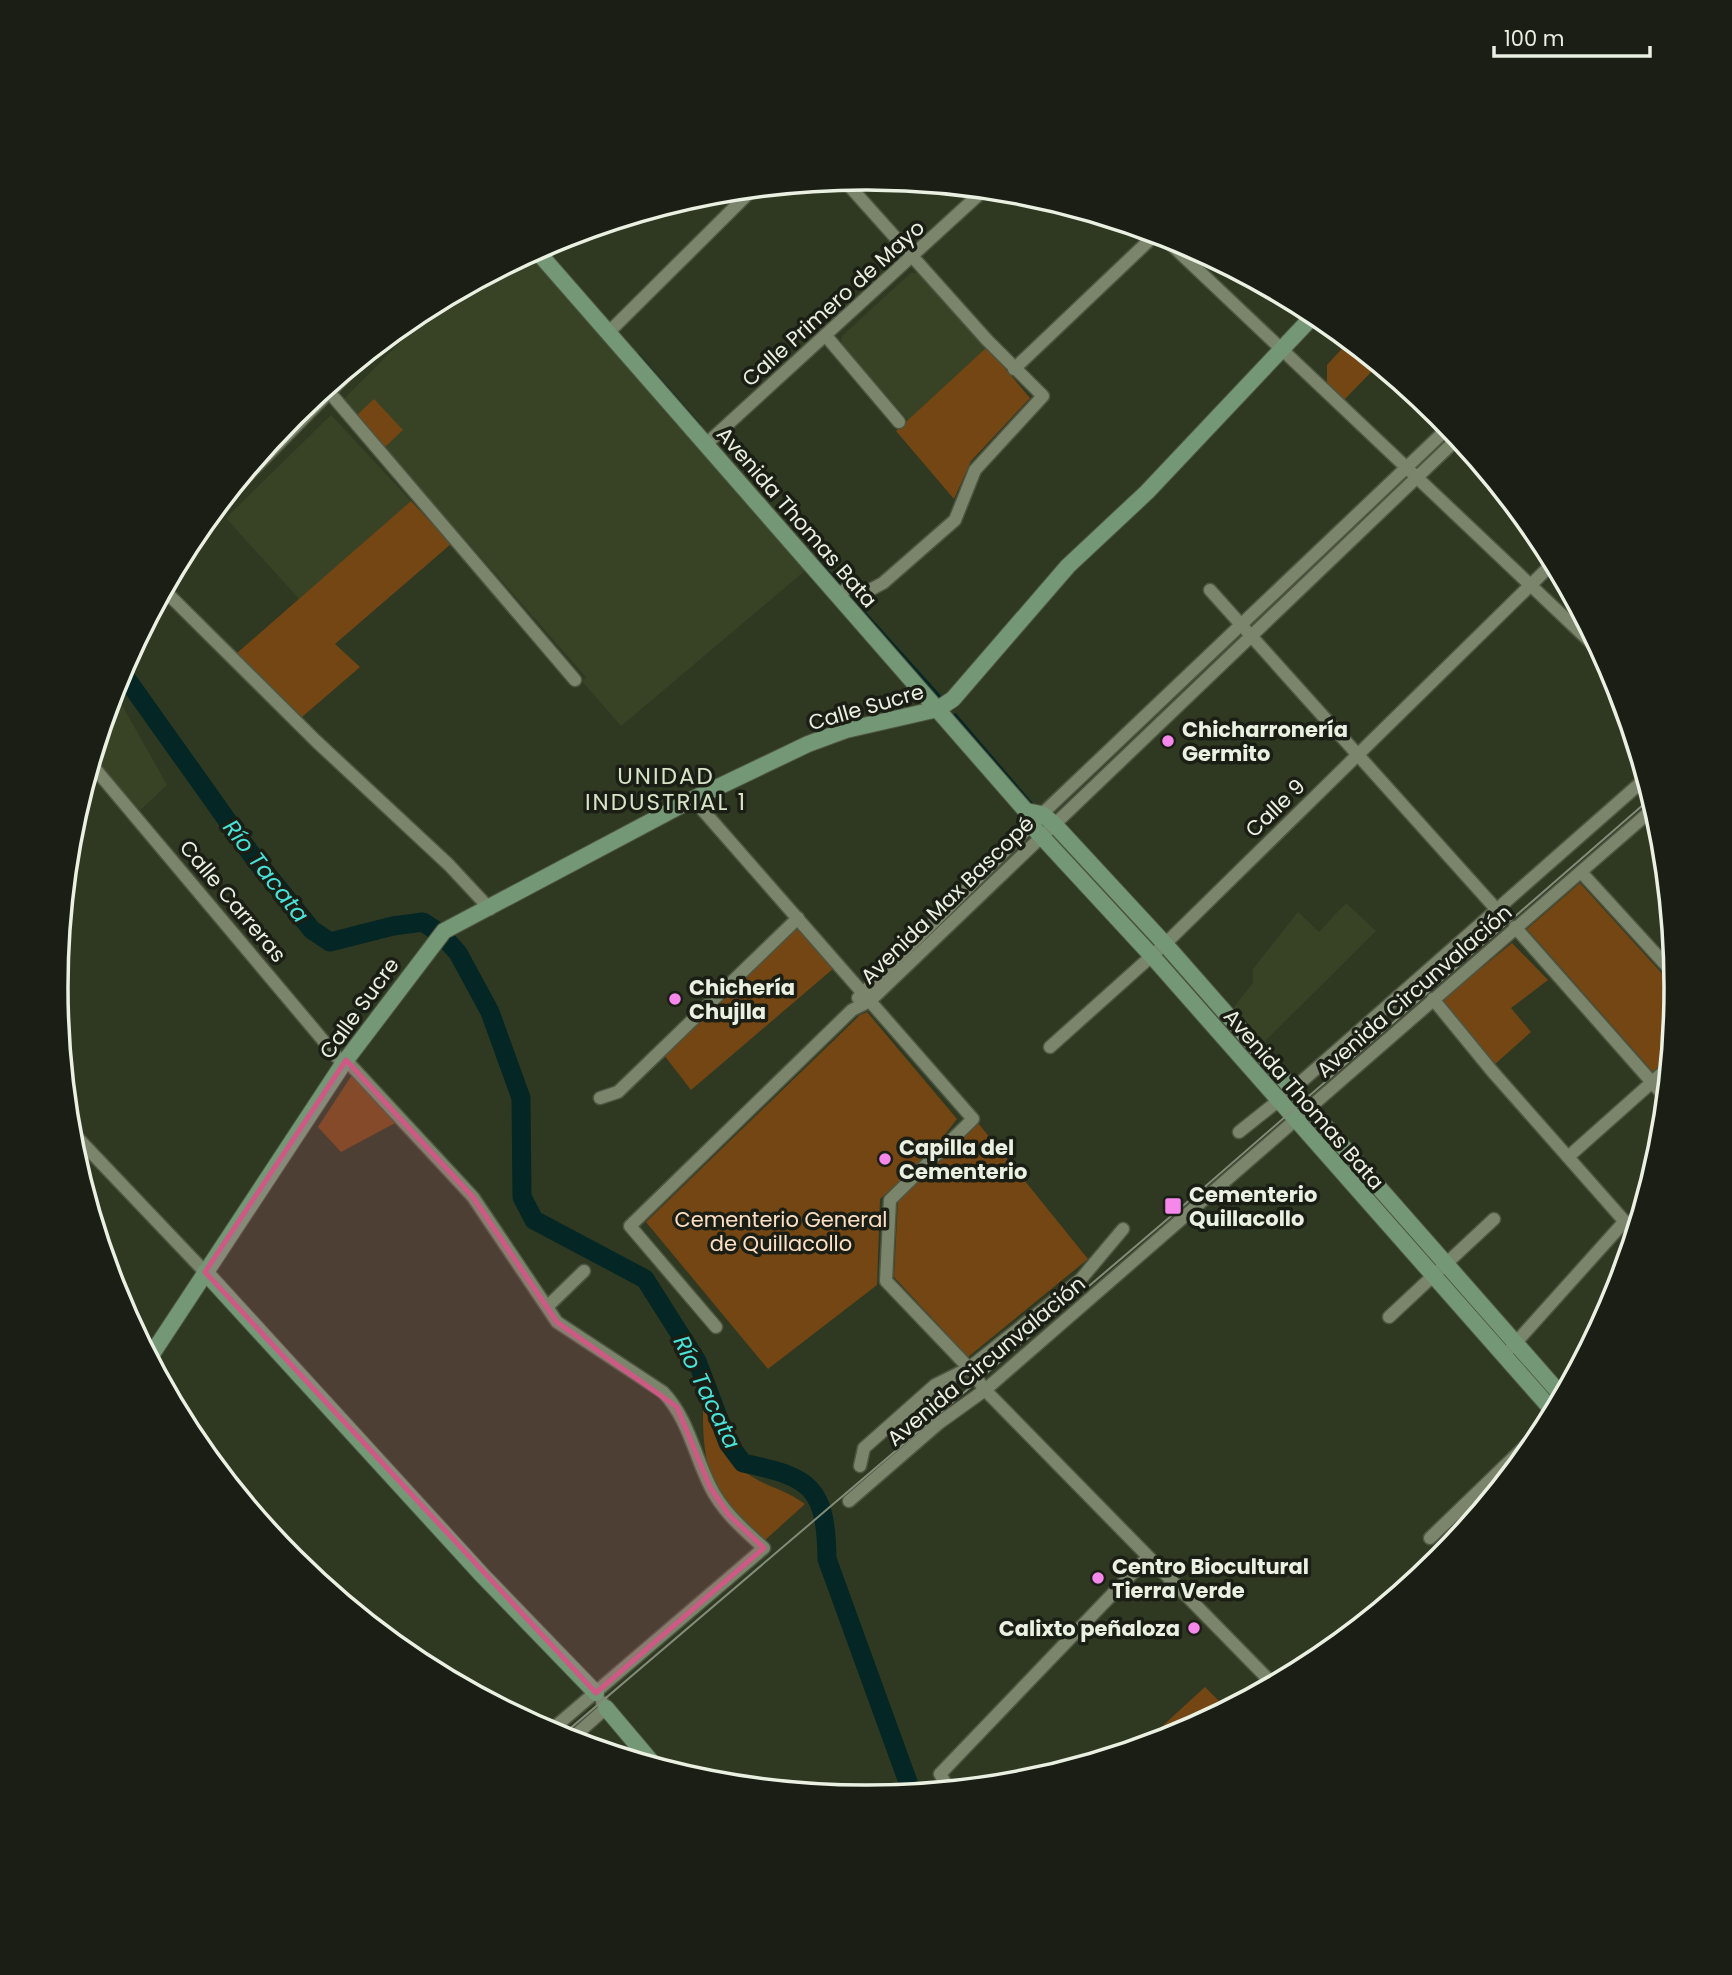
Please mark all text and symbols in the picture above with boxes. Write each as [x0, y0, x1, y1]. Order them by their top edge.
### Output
scale bar [1494, 14, 1650, 58]
text: 100 m [1504, 24, 1564, 53]
street label: Calle Primero de Mayo [735, 213, 931, 393]
street label: Avenida Thomas Bata [710, 420, 884, 614]
street label: Calle Sucre [805, 677, 927, 737]
place label: Chicharronería Germito [1182, 715, 1348, 768]
marker: Chicharronería Germito [1160, 733, 1176, 749]
district label: UNIDAD INDUSTRIAL 1 [585, 760, 747, 818]
street label: Calle 9 [1239, 772, 1311, 844]
street label: Avenida Max Bascopé [854, 809, 1040, 991]
water label: Río Tacata [216, 813, 316, 929]
street label: Calle Carreras [173, 834, 293, 968]
street label: Avenida Circunvalación [1310, 898, 1518, 1084]
street label: Calle Sucre [312, 951, 406, 1065]
place label: Chichería Chujlla [689, 973, 795, 1026]
marker: Chichería Chujlla [667, 991, 683, 1007]
street label: Avenida Thomas Bata [1217, 1002, 1391, 1196]
place label: Capilla del Cementerio [899, 1133, 1027, 1186]
marker: Capilla del Cementerio [877, 1151, 893, 1167]
place label: Cementerio Quillacollo [1189, 1180, 1317, 1233]
marker: Cementerio Quillacollo [1163, 1196, 1183, 1216]
park label: Cementerio General de Quillacollo [674, 1205, 888, 1258]
street label: Avenida Circunvalación [881, 1269, 1091, 1453]
water label: Río Tacata [666, 1330, 748, 1454]
place label: Centro Biocultural Tierra Verde [1112, 1552, 1309, 1605]
marker: Centro Biocultural Tierra Verde [1090, 1570, 1106, 1586]
place label: Calixto peñaloza [999, 1614, 1180, 1643]
marker: Calixto peñaloza [1186, 1620, 1202, 1636]

